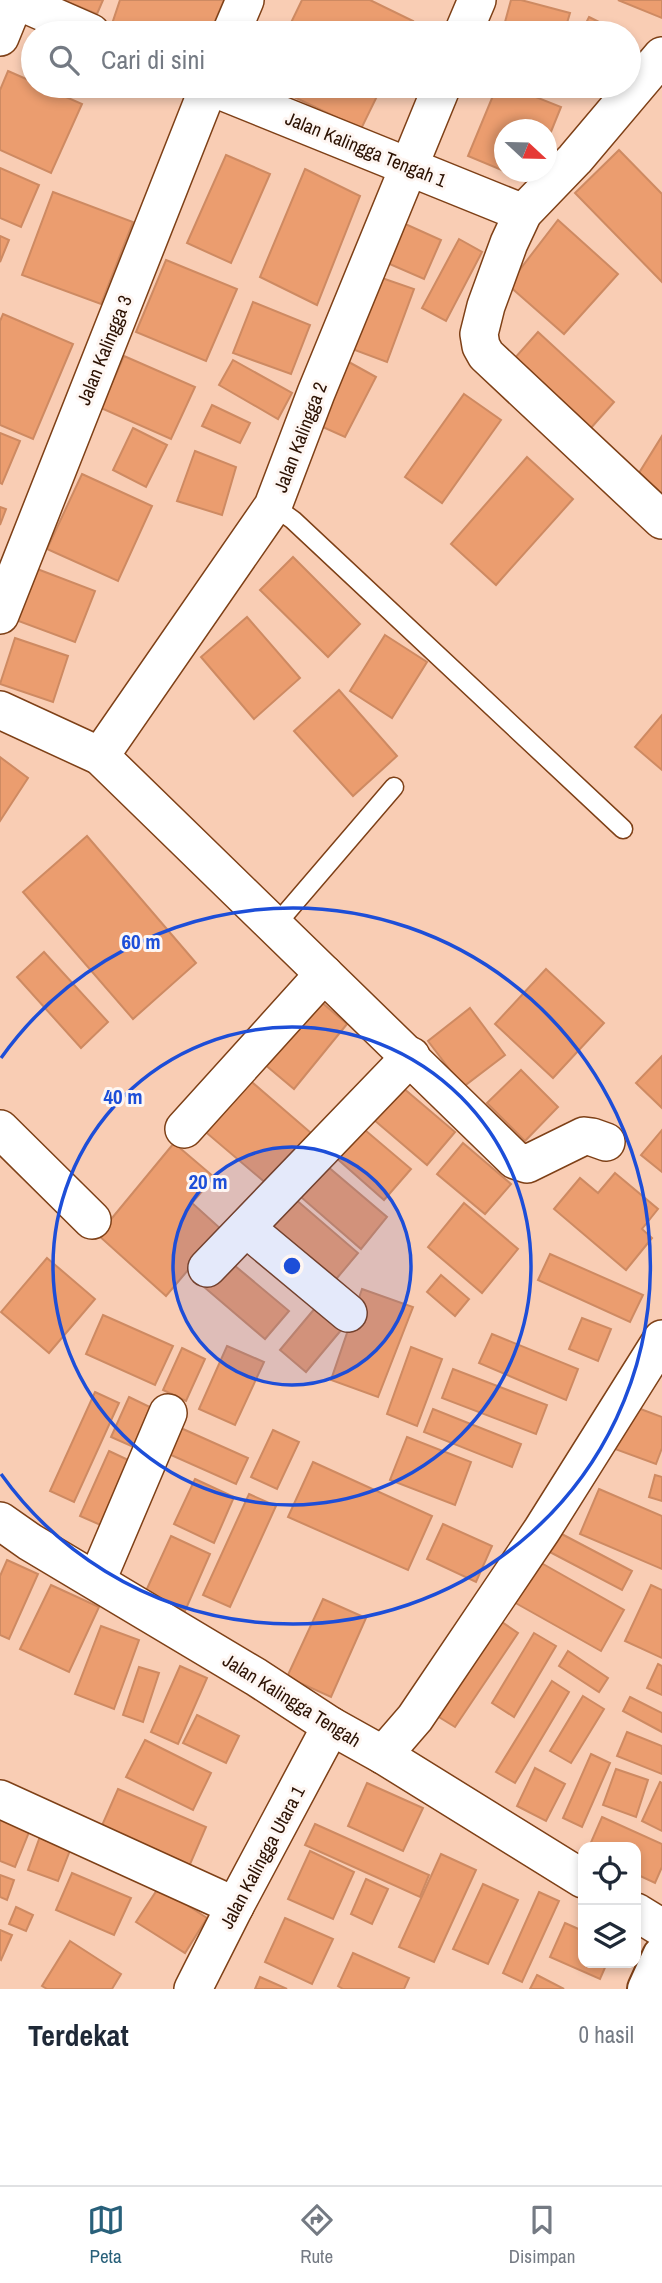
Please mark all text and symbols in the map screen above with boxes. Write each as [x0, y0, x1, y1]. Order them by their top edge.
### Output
search box [21, 21, 641, 98]
icon: search [45, 41, 83, 79]
text: Cari di sini [101, 42, 205, 77]
street label: Jalan Kalingga Tengah 1 [282, 105, 451, 193]
north arrow [494, 119, 557, 182]
street label: Jalan Kalingga 3 [70, 291, 138, 409]
street label: Jalan Kalingga 2 [267, 378, 333, 496]
text: 60 m [121, 927, 161, 956]
text: 40 m [103, 1082, 143, 1111]
text: 20 m [188, 1167, 228, 1196]
centre of rings [280, 1254, 304, 1278]
street label: Jalan Kalingga Tengah [218, 1647, 366, 1753]
street label: Jalan Kalingga Utara 1 [213, 1781, 311, 1933]
map controls [578, 1842, 641, 1968]
button: locate [578, 1842, 641, 1905]
button: layers [578, 1905, 641, 1968]
text: Terdekat [28, 2015, 129, 2055]
text: 0 hasil [578, 2019, 634, 2050]
tab: Peta [87, 2201, 125, 2269]
tab: Rute [298, 2201, 336, 2269]
tab: Disimpan [509, 2201, 575, 2269]

